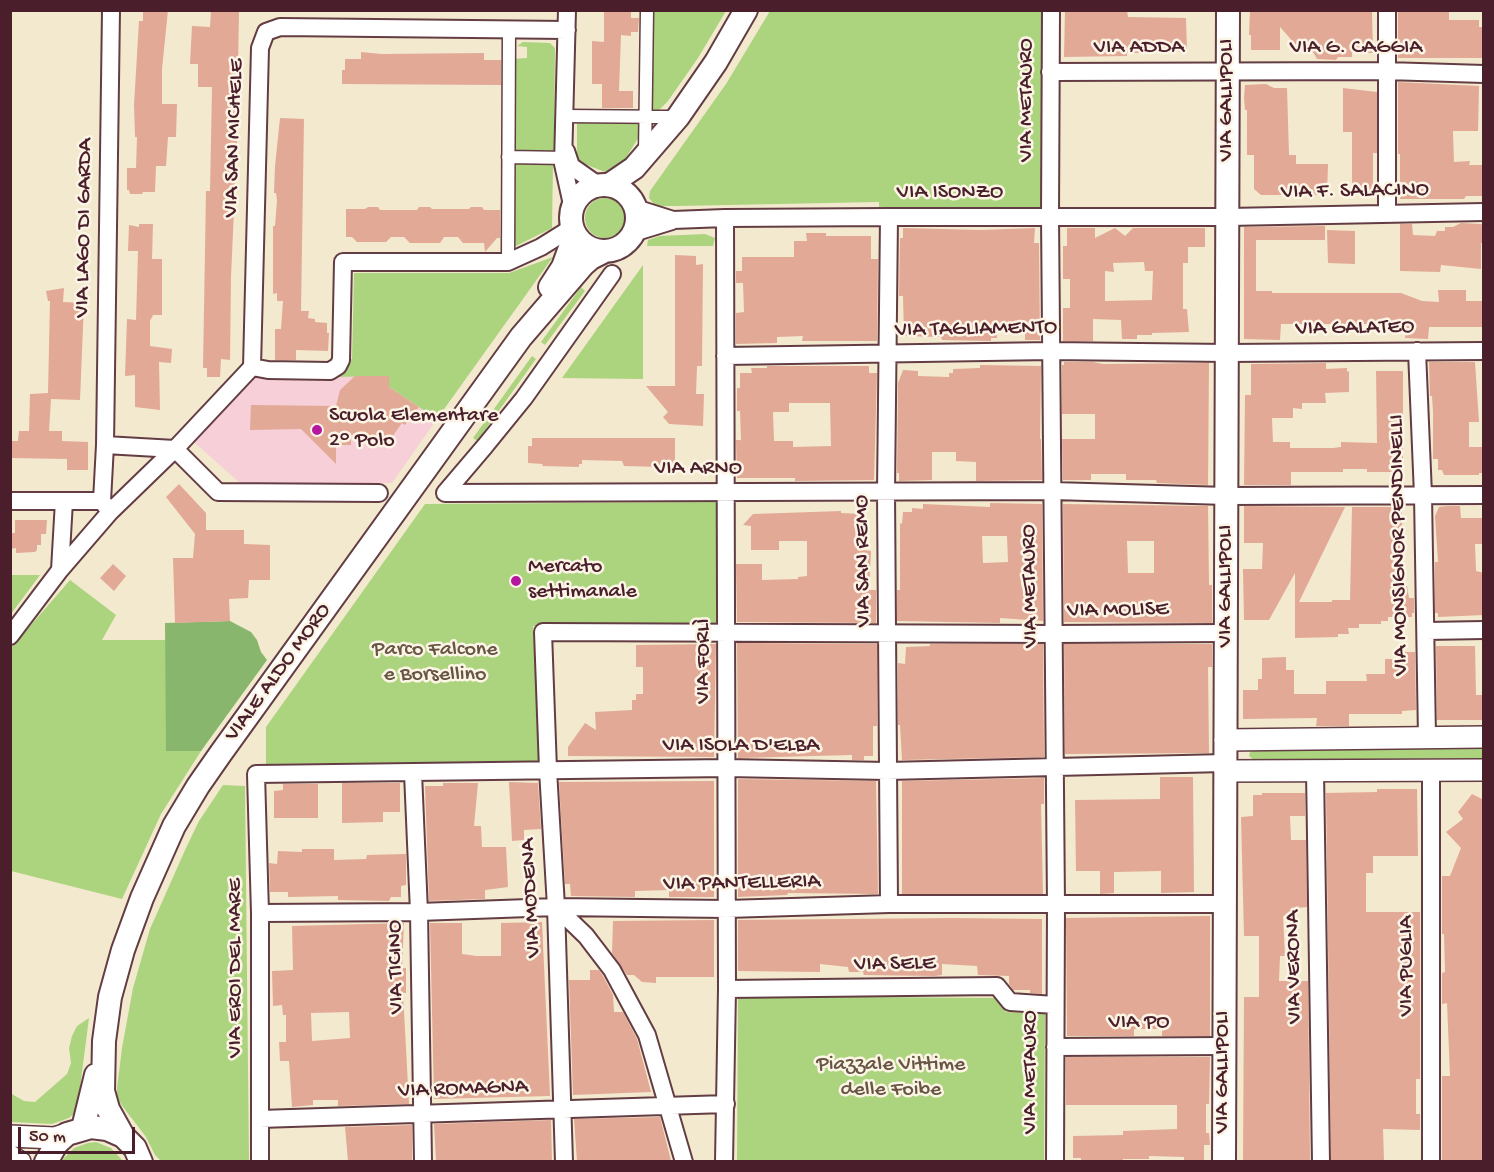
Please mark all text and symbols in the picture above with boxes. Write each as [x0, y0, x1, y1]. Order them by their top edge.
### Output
street label: VIA ADDA [1094, 36, 1184, 62]
street label: VIA G. CAGGIA [1290, 36, 1422, 62]
street label: VIA METAURO [1015, 38, 1041, 162]
street label: VIA GALLIPOLI [1215, 39, 1241, 161]
street label: VIA SAN MICHELE [219, 58, 251, 218]
street label: VIA LAGO DI GARDA [70, 138, 100, 318]
street label: VIA F. SALACINO [1281, 178, 1429, 206]
street label: VIA ISONZO [897, 181, 1003, 207]
street label: VIA TAGLIAMENTO [895, 315, 1057, 345]
street label: VIA GALATEO [1295, 315, 1415, 343]
place label: Scuola Elementare 2° Polo [329, 404, 498, 456]
street label: VIA MONSIGNOR PENDINELLI [1385, 414, 1415, 676]
marker: Scuola Elementare 2° Polo [310, 423, 324, 437]
street label: VIA ARNO [654, 457, 742, 483]
street label: VIA SAN REMO [850, 495, 878, 627]
street label: VIA METAURO [1017, 524, 1045, 648]
street label: VIA GALLIPOLI [1214, 525, 1240, 647]
place label: Mercato settimanale [528, 555, 637, 606]
marker: Mercato settimanale [509, 574, 523, 588]
street label: VIA MOLISE [1067, 597, 1169, 625]
street label: VIALE ALDO MORO [220, 599, 338, 747]
street label: VIA FORLÌ [692, 618, 718, 704]
park label: Parco Falcone e Borsellino [372, 638, 498, 690]
street label: VIA ISOLA D'ELBA [663, 734, 819, 760]
street label: VIA MODENA [516, 838, 548, 958]
street label: VIA PANTELLERIA [663, 869, 821, 899]
street label: VIA EROI DEL MARE [224, 878, 250, 1058]
street label: VIA VERONA [1281, 910, 1309, 1024]
street label: VIA PUGLIA [1395, 916, 1421, 1016]
street label: VIA TICINO [383, 920, 411, 1014]
street label: VIA SELE [854, 951, 936, 979]
street label: VIA METAURO [1019, 1010, 1045, 1134]
street label: VIA PO [1108, 1011, 1170, 1037]
street label: VIA GALLIPOLI [1211, 1011, 1237, 1133]
park label: Piazzale Vittime delle Foibe [817, 1053, 965, 1104]
street label: VIA ROMAGNA [398, 1075, 528, 1105]
scale bar [21, 1115, 138, 1153]
text: 50 m [29, 1127, 66, 1148]

